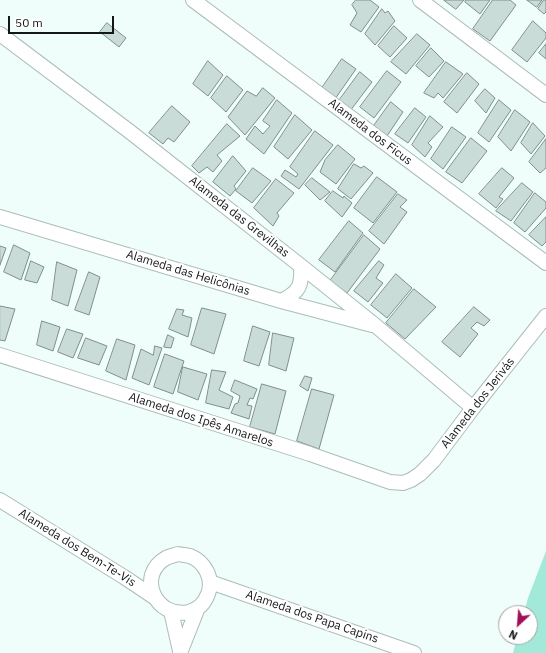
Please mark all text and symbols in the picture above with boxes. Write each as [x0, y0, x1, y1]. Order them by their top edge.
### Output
scale bar [10, 8, 116, 34]
text: 50 m [15, 15, 43, 30]
street label: Alameda dos Ficus [325, 96, 415, 168]
street label: Alameda das Grevilhas [186, 173, 292, 261]
street label: Alameda das Helicônias [124, 247, 252, 299]
street label: Alameda dos Jerivás [438, 355, 518, 451]
street label: Alameda dos Ipês Amarelos [127, 390, 275, 450]
street label: Alameda dos Bem-Te-Vis [16, 506, 138, 590]
street label: Alameda dos Papa Capins [244, 588, 380, 646]
north arrow [498, 605, 538, 645]
text: N [507, 627, 520, 643]

